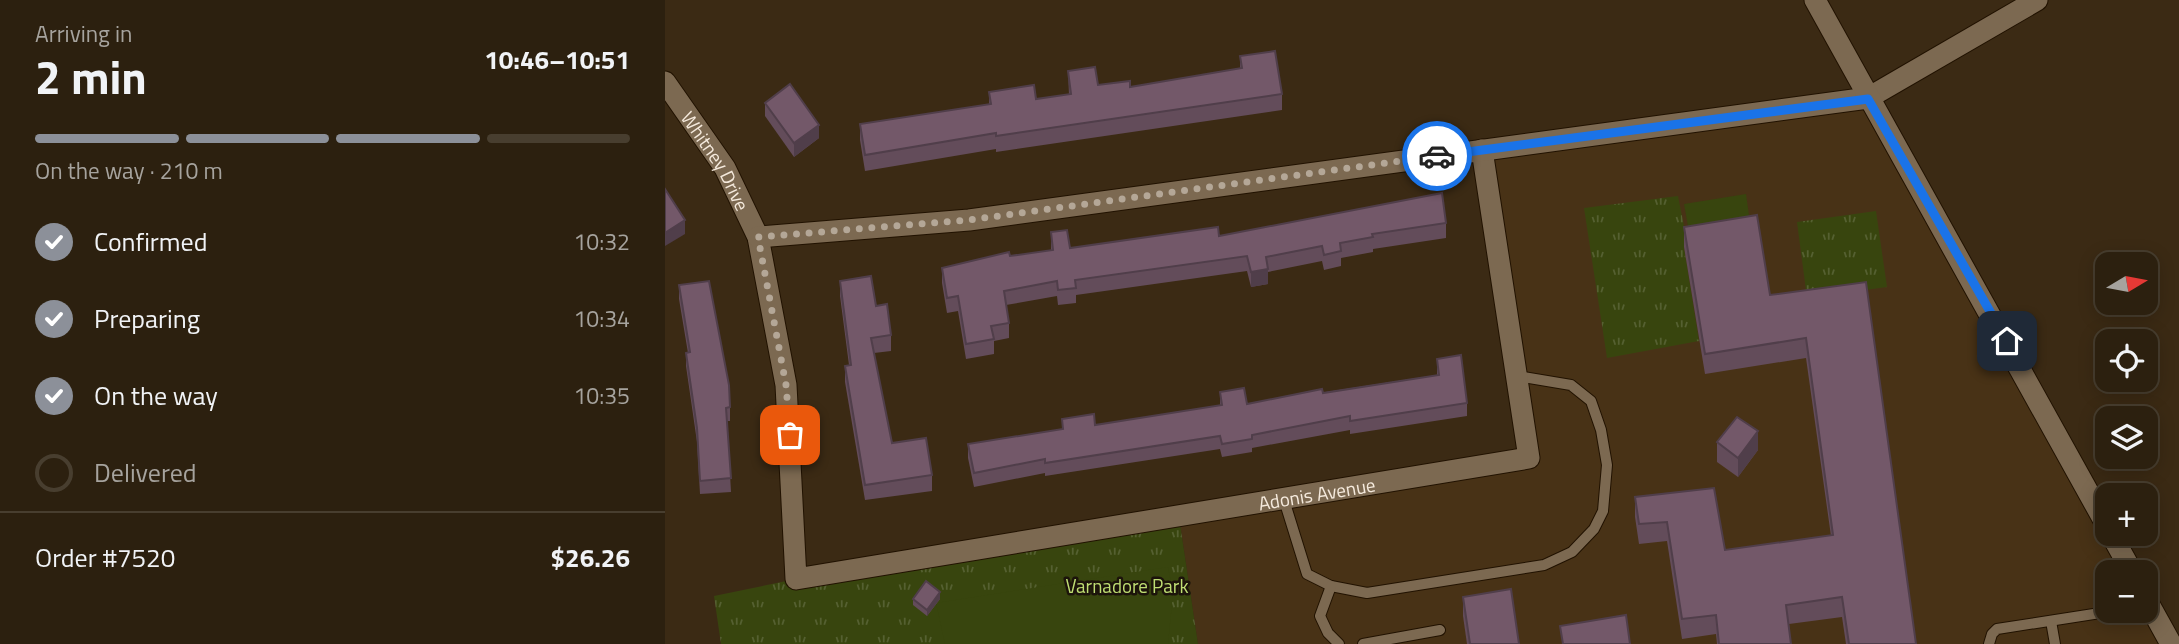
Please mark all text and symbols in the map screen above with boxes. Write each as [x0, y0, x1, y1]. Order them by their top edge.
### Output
text: Arriving in [35, 16, 132, 51]
text: 10:46–10:51 [484, 40, 630, 79]
text: 2 min [35, 42, 147, 112]
street label: Whitney Drive [675, 105, 758, 215]
courier [1402, 121, 1472, 191]
icon: car [1418, 137, 1456, 175]
text: On the way · 210 m [35, 153, 223, 188]
text: Confirmed [94, 222, 208, 261]
icon: check [35, 223, 73, 261]
text: 10:32 [573, 224, 630, 259]
north arrow [2095, 252, 2158, 315]
map controls [2095, 252, 2158, 623]
text: Preparing [94, 299, 200, 338]
icon: check [35, 300, 73, 338]
text: 10:34 [573, 301, 630, 336]
pin [1977, 311, 2037, 371]
icon: home [1988, 322, 2026, 360]
button: locate [2095, 329, 2158, 392]
text: On the way [94, 376, 218, 415]
icon: check [35, 377, 73, 415]
text: 10:35 [573, 378, 630, 413]
pin [760, 405, 820, 465]
button: layers [2095, 406, 2158, 469]
icon: bag [771, 416, 809, 454]
text: Delivered [94, 453, 197, 492]
street label: Adonis Avenue [1256, 469, 1377, 517]
button: + [2095, 483, 2158, 546]
text: Order #7520 [35, 538, 175, 577]
text: $26.26 [551, 538, 630, 577]
button: − [2095, 560, 2158, 623]
park label: Varnadore Park [1066, 571, 1188, 600]

